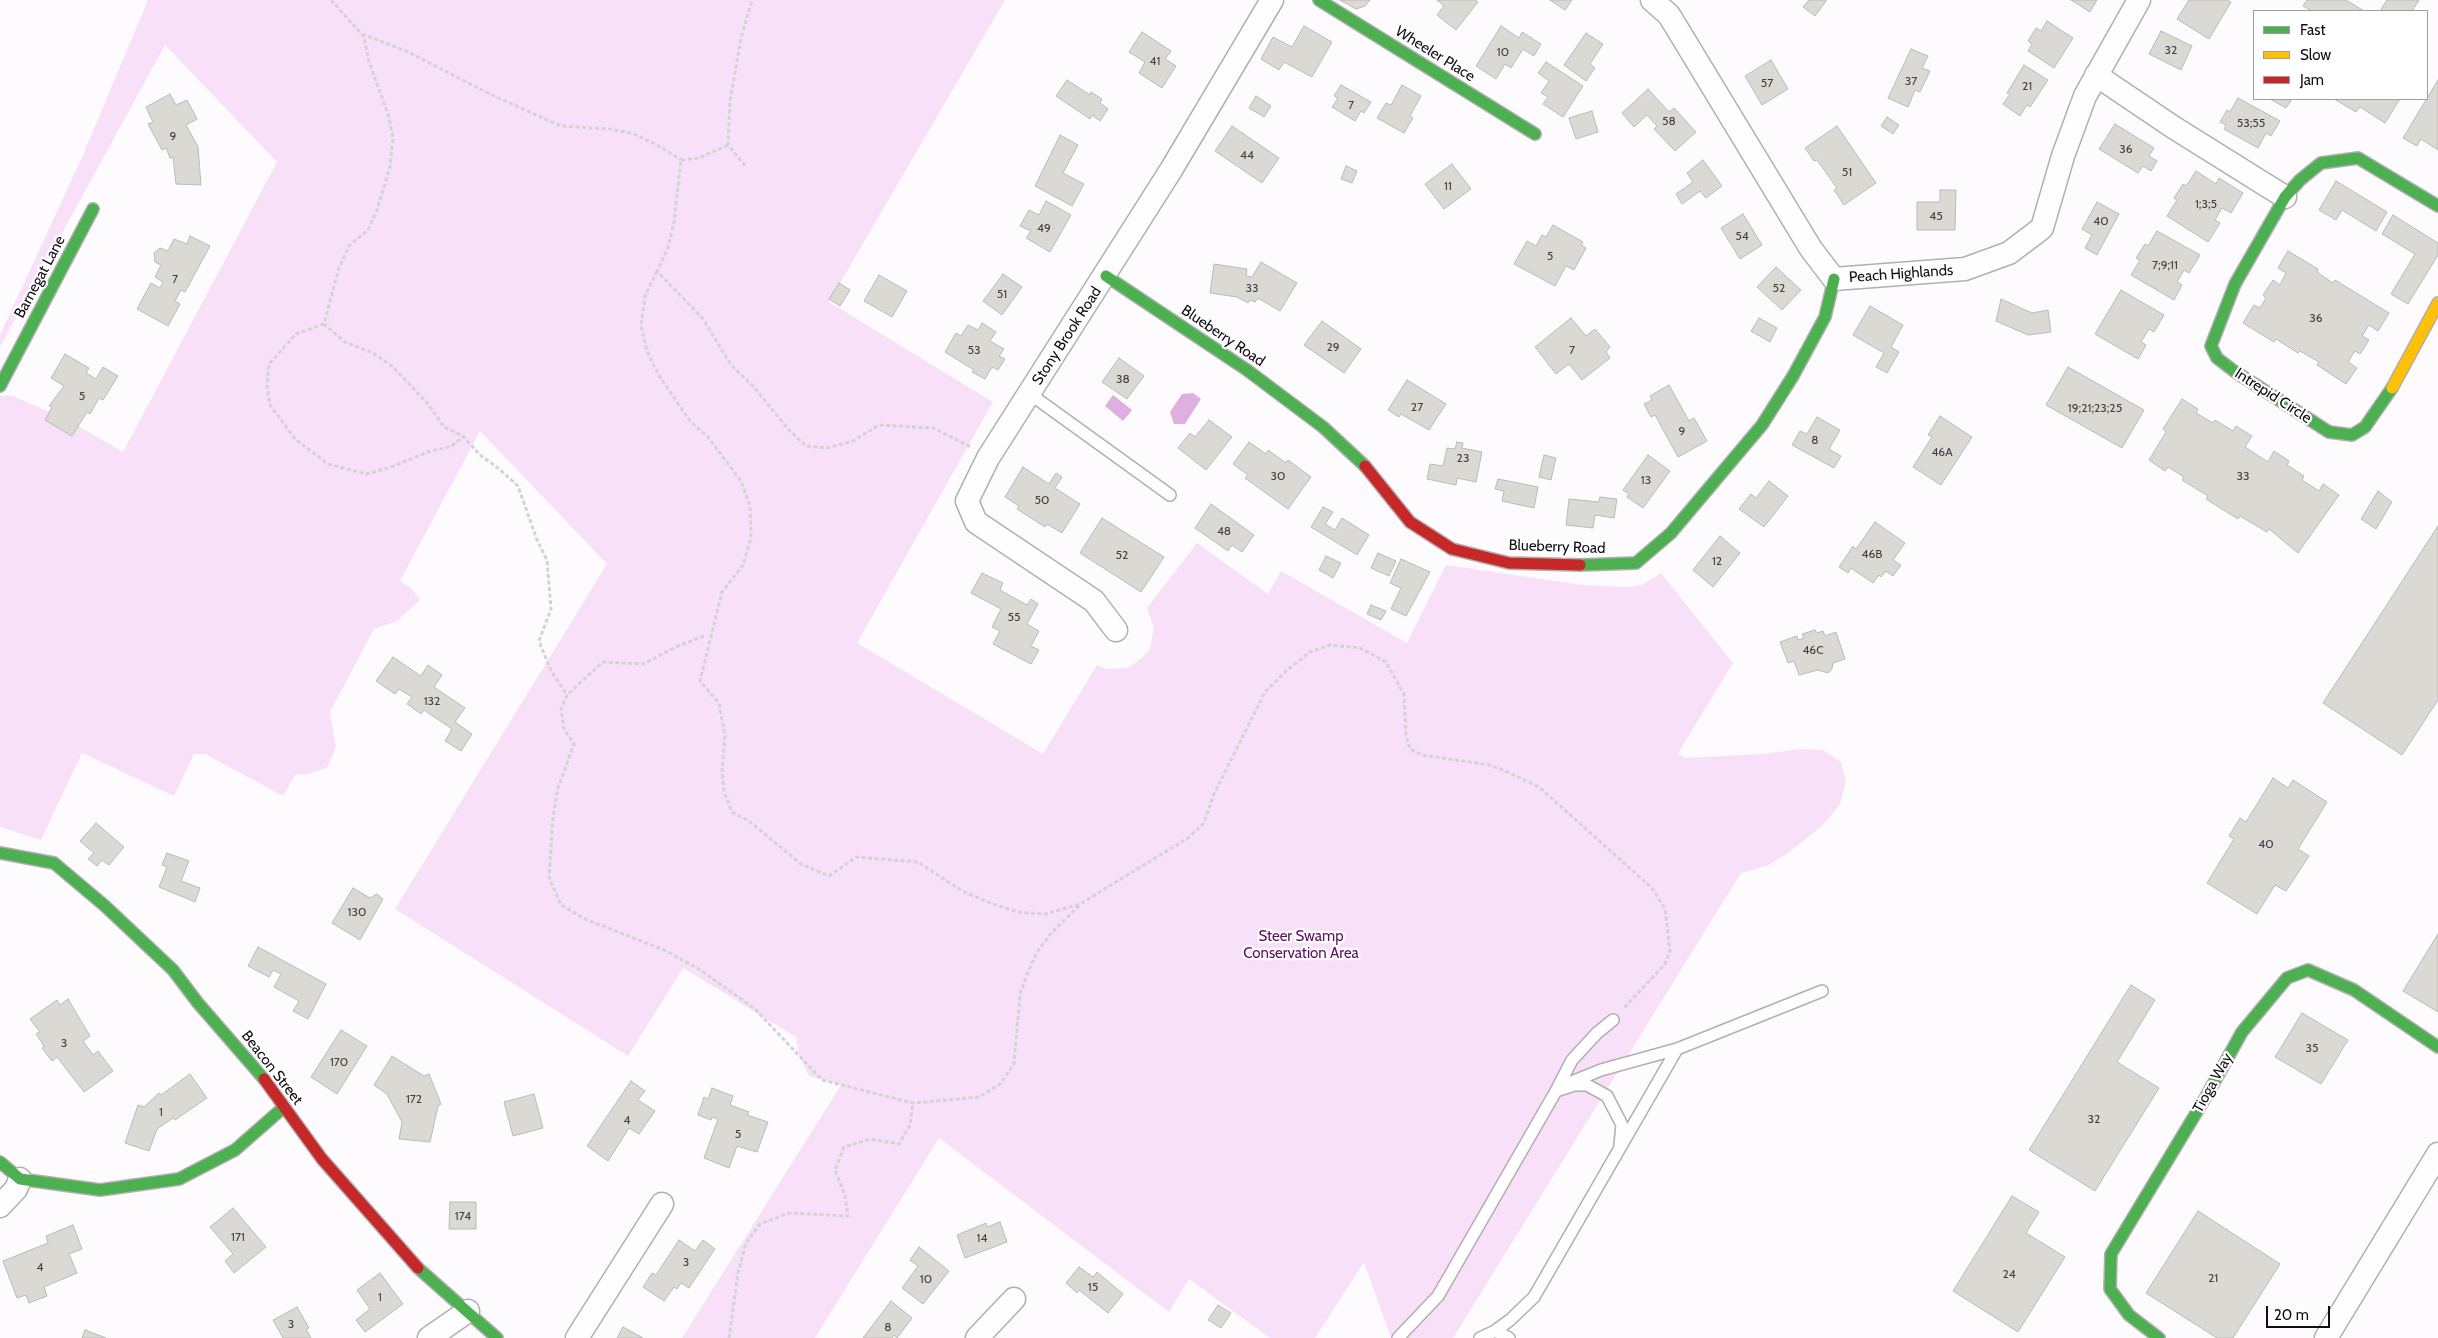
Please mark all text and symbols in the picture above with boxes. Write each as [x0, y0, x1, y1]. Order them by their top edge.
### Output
legend [2253, 10, 2428, 100]
text: Fast [2300, 21, 2325, 39]
street label: Wheeler Place [1392, 22, 1478, 86]
house number: 32 [2165, 43, 2177, 57]
house number: 10 [1497, 45, 1509, 59]
text: Slow [2300, 46, 2331, 64]
house number: 41 [1150, 54, 1160, 68]
text: Jam [2300, 71, 2324, 89]
house number: 37 [1905, 74, 1917, 88]
house number: 57 [1761, 76, 1773, 90]
house number: 21 [2022, 79, 2032, 93]
house number: 7 [1348, 98, 1354, 112]
house number: 58 [1662, 114, 1676, 128]
house number: 53;55 [2237, 116, 2265, 130]
house number: 9 [170, 129, 176, 143]
house number: 36 [2119, 142, 2133, 156]
house number: 44 [1240, 148, 1254, 162]
house number: 51 [1842, 165, 1852, 179]
house number: 11 [1444, 179, 1452, 193]
house number: 1;3;5 [2195, 197, 2217, 211]
house number: 45 [1929, 209, 1943, 223]
house number: 40 [2093, 214, 2109, 228]
house number: 49 [1037, 221, 1051, 235]
house number: 54 [1735, 229, 1749, 243]
street label: Barnegat Lane [11, 233, 69, 321]
house number: 5 [1547, 249, 1553, 263]
house number: 7;9;11 [2152, 258, 2178, 272]
street label: Peach Highlands [1848, 261, 1954, 287]
house number: 7 [172, 272, 178, 286]
house number: 33 [1246, 281, 1258, 295]
house number: 52 [1773, 281, 1785, 295]
street label: Stony Brook Road [1029, 284, 1105, 388]
house number: 51 [997, 287, 1007, 301]
street label: Blueberry Road [1178, 301, 1268, 371]
house number: 36 [2309, 311, 2323, 325]
house number: 29 [1326, 340, 1340, 354]
house number: 53 [968, 343, 980, 357]
house number: 7 [1569, 343, 1575, 357]
street label: Intrepid Circle [2231, 365, 2315, 427]
house number: 38 [1116, 372, 1130, 386]
house number: 5 [79, 389, 85, 403]
house number: 27 [1411, 400, 1423, 414]
house number: 19;21;23;25 [2068, 401, 2122, 415]
house number: 9 [1679, 424, 1685, 438]
house number: 8 [1811, 433, 1819, 447]
house number: 46A [1931, 445, 1953, 459]
house number: 23 [1457, 451, 1469, 465]
house number: 30 [1271, 469, 1285, 483]
house number: 33 [2237, 469, 2249, 483]
house number: 13 [1641, 473, 1651, 487]
house number: 50 [1035, 493, 1049, 507]
house number: 48 [1217, 524, 1231, 538]
street label: Blueberry Road [1508, 536, 1606, 558]
house number: 46B [1862, 547, 1882, 561]
house number: 52 [1116, 548, 1128, 562]
house number: 12 [1712, 554, 1722, 568]
house number: 55 [1008, 610, 1020, 624]
house number: 46C [1802, 643, 1824, 657]
house number: 132 [424, 694, 440, 708]
house number: 40 [2258, 837, 2274, 851]
house number: 130 [348, 905, 366, 919]
park label: Steer Swamp Conservation Area [1243, 928, 1359, 963]
street label: Beacon Street [237, 1027, 307, 1109]
house number: 3 [61, 1036, 67, 1050]
house number: 35 [2306, 1041, 2318, 1055]
street label: Tioga Way [2189, 1050, 2237, 1116]
house number: 170 [330, 1055, 348, 1069]
house number: 172 [406, 1092, 422, 1106]
house number: 1 [159, 1105, 163, 1119]
house number: 32 [2088, 1112, 2100, 1126]
house number: 4 [624, 1113, 630, 1127]
house number: 5 [735, 1127, 741, 1141]
house number: 174 [455, 1209, 471, 1223]
house number: 171 [231, 1230, 245, 1244]
house number: 14 [977, 1231, 987, 1245]
house number: 3 [683, 1255, 689, 1269]
house number: 4 [37, 1260, 43, 1274]
house number: 24 [2002, 1267, 2016, 1281]
house number: 21 [2208, 1271, 2218, 1285]
house number: 10 [920, 1272, 932, 1286]
house number: 15 [1088, 1280, 1098, 1294]
house number: 1 [378, 1290, 382, 1304]
scale bar [2268, 1296, 2332, 1328]
text: 20 m [2274, 1306, 2309, 1324]
house number: 3 [288, 1317, 294, 1331]
house number: 8 [884, 1320, 892, 1334]

